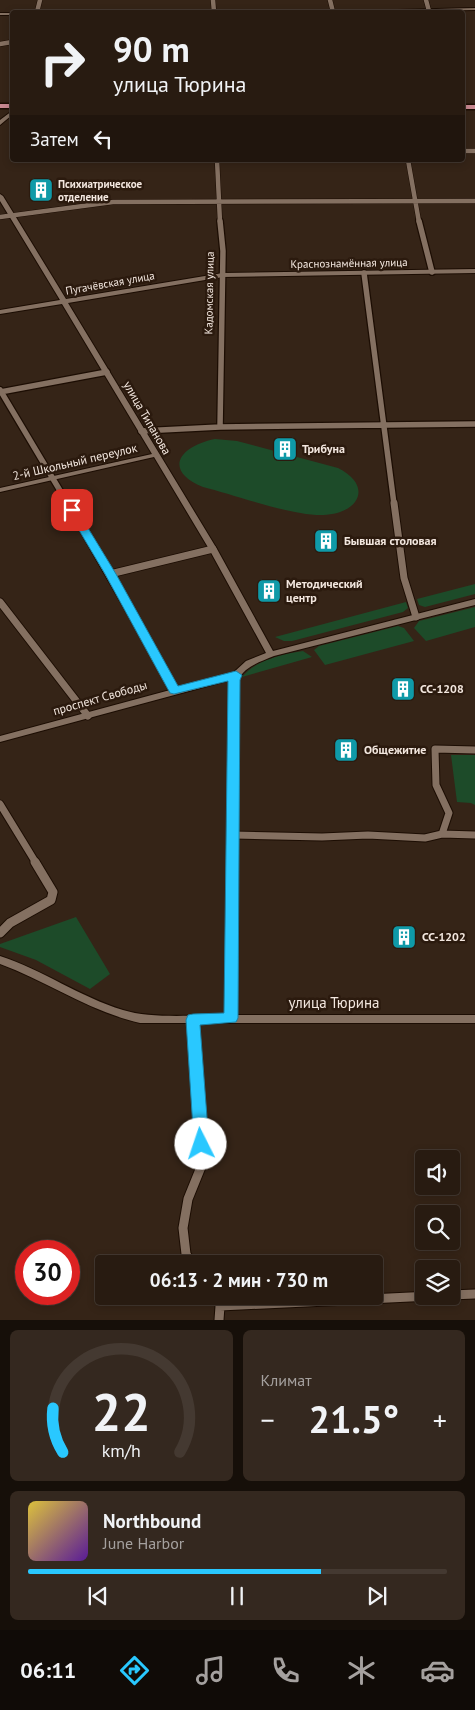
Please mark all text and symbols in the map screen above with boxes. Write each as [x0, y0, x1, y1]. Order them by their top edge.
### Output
text: 90 m [113, 26, 190, 72]
icon: right [30, 30, 95, 95]
text: улица Тюрина [113, 70, 247, 98]
icon: left [89, 125, 117, 153]
text: Затем [30, 127, 79, 151]
building icon: Психиатрическое отделение [28, 177, 54, 203]
place label: Психиатрическое отделение [58, 177, 143, 204]
street label: Кадомская улица [201, 251, 217, 335]
street label: Краснознамённая улица [290, 255, 408, 271]
street label: Пугачёвская улица [64, 268, 156, 298]
street label: улица Типанова [120, 378, 175, 457]
building icon: Трибуна [272, 436, 298, 462]
street label: 2-й Школьный переулок [11, 440, 139, 483]
place label: Трибуна [302, 441, 345, 456]
pin [51, 489, 93, 531]
icon: arrive [58, 496, 86, 524]
building icon: Бывшая столовая [313, 528, 339, 554]
place label: Бывшая столовая [344, 533, 437, 548]
place label: Методический центр [286, 576, 363, 605]
building icon: Методический центр [256, 578, 282, 604]
building icon: СС-1208 [390, 676, 416, 702]
street label: проспект Свободы [51, 677, 149, 718]
place label: СС-1208 [420, 681, 464, 696]
building icon: Общежитие [333, 737, 359, 763]
place label: Общежитие [364, 742, 426, 757]
building icon: СС-1202 [391, 924, 417, 950]
place label: СС-1202 [422, 929, 466, 944]
street label: улица Тюрина [288, 993, 380, 1012]
position arrow [174, 1117, 226, 1169]
map controls [415, 1150, 460, 1305]
button: sound [415, 1150, 460, 1195]
button: search [415, 1205, 460, 1250]
speed limit sign: 30 [15, 1240, 80, 1305]
button: layers [415, 1260, 460, 1305]
text: 06:13 · 2 мин · 730 m [150, 1268, 328, 1292]
text: Климат [261, 1370, 312, 1390]
text: 22 [92, 1378, 151, 1445]
text: 21.5° [308, 1394, 399, 1443]
text: − [261, 1401, 275, 1438]
text: + [433, 1401, 447, 1438]
text: km/h [102, 1439, 141, 1462]
text: Northbound [103, 1509, 201, 1533]
text: June Harbor [103, 1533, 184, 1553]
icon: previous [84, 1582, 112, 1610]
icon: pause [223, 1582, 251, 1610]
icon: next [363, 1582, 391, 1610]
icon: directions [117, 1653, 152, 1688]
icon: music [193, 1653, 228, 1688]
icon: phone [268, 1653, 303, 1688]
icon: climate [344, 1653, 379, 1688]
icon: car [420, 1653, 455, 1688]
text: 06:11 [20, 1656, 76, 1684]

